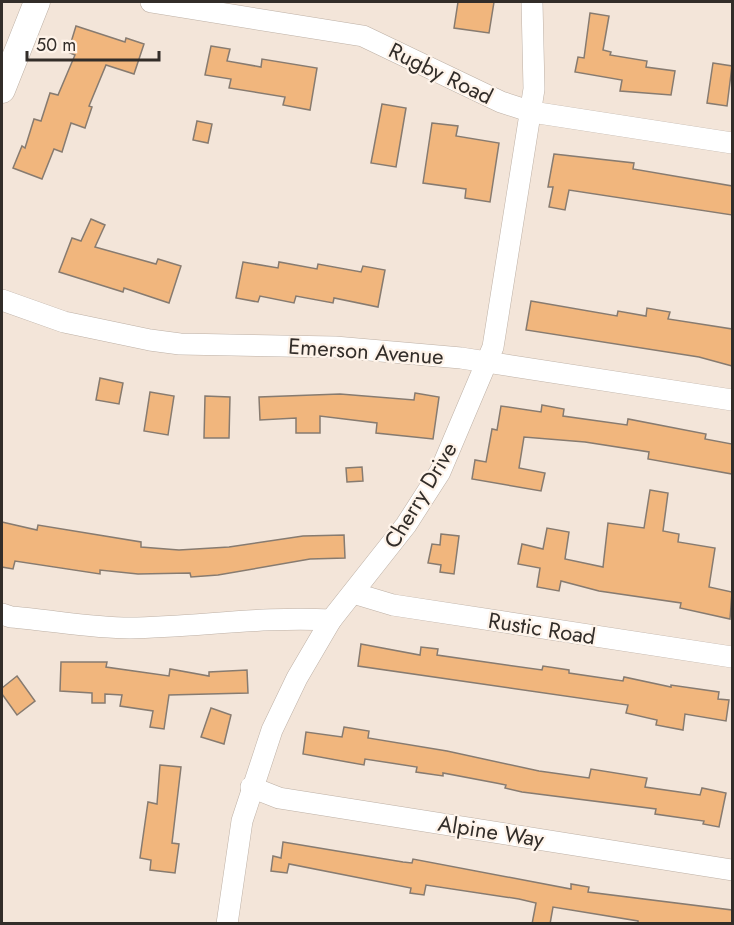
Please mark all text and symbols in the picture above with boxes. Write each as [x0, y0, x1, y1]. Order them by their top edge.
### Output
scale bar [27, 24, 159, 62]
text: 50 m [36, 32, 76, 58]
street label: Rugby Road [383, 34, 499, 112]
street label: Emerson Avenue [287, 330, 445, 372]
street label: Cherry Drive [376, 436, 464, 554]
street label: Rustic Road [486, 604, 598, 652]
street label: Alpine Way [436, 807, 547, 855]

